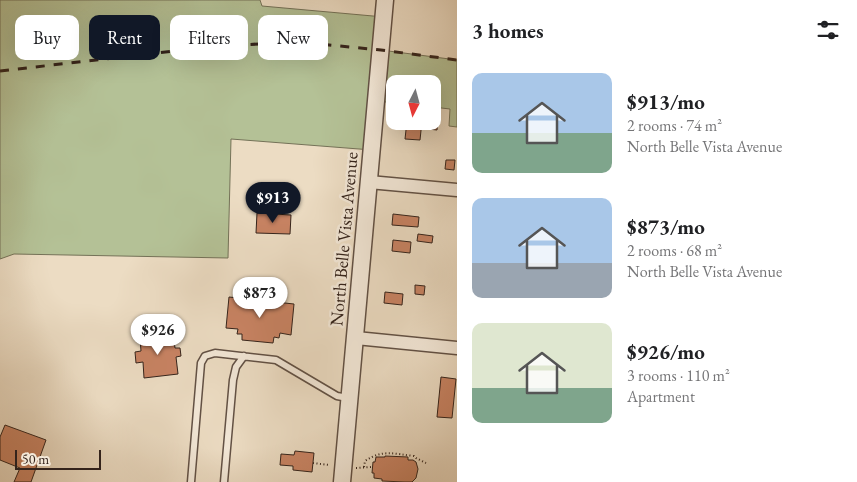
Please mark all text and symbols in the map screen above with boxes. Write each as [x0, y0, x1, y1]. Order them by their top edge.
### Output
chip: Buy [15, 15, 79, 60]
chip: Rent [89, 15, 160, 60]
chip: Filters [170, 15, 248, 60]
chip: New [258, 15, 328, 60]
icon: filters [814, 16, 842, 44]
text: 3 homes [472, 17, 544, 44]
north arrow [386, 75, 441, 130]
map controls [386, 75, 441, 130]
text: $913/mo [627, 88, 705, 115]
icon: home [512, 93, 572, 153]
text: 2 rooms · 74 m² [627, 115, 722, 136]
text: North Belle Vista Avenue [627, 136, 782, 157]
street label: North Belle Vista Avenue [324, 151, 363, 327]
pin: $913 [243, 182, 303, 224]
text: $913 [257, 187, 289, 208]
text: $873/mo [627, 213, 705, 240]
icon: home [512, 218, 572, 278]
text: 2 rooms · 68 m² [627, 240, 722, 261]
text: North Belle Vista Avenue [627, 261, 782, 282]
pin: $873 [230, 276, 290, 319]
text: $873 [244, 282, 276, 303]
pin: $926 [128, 314, 188, 356]
text: $926 [142, 319, 174, 340]
text: $926/mo [627, 338, 705, 365]
icon: home [512, 343, 572, 403]
text: 3 rooms · 110 m² [627, 365, 730, 386]
text: Apartment [627, 386, 695, 407]
scale bar [15, 447, 101, 470]
text: 50 m [22, 450, 49, 468]

